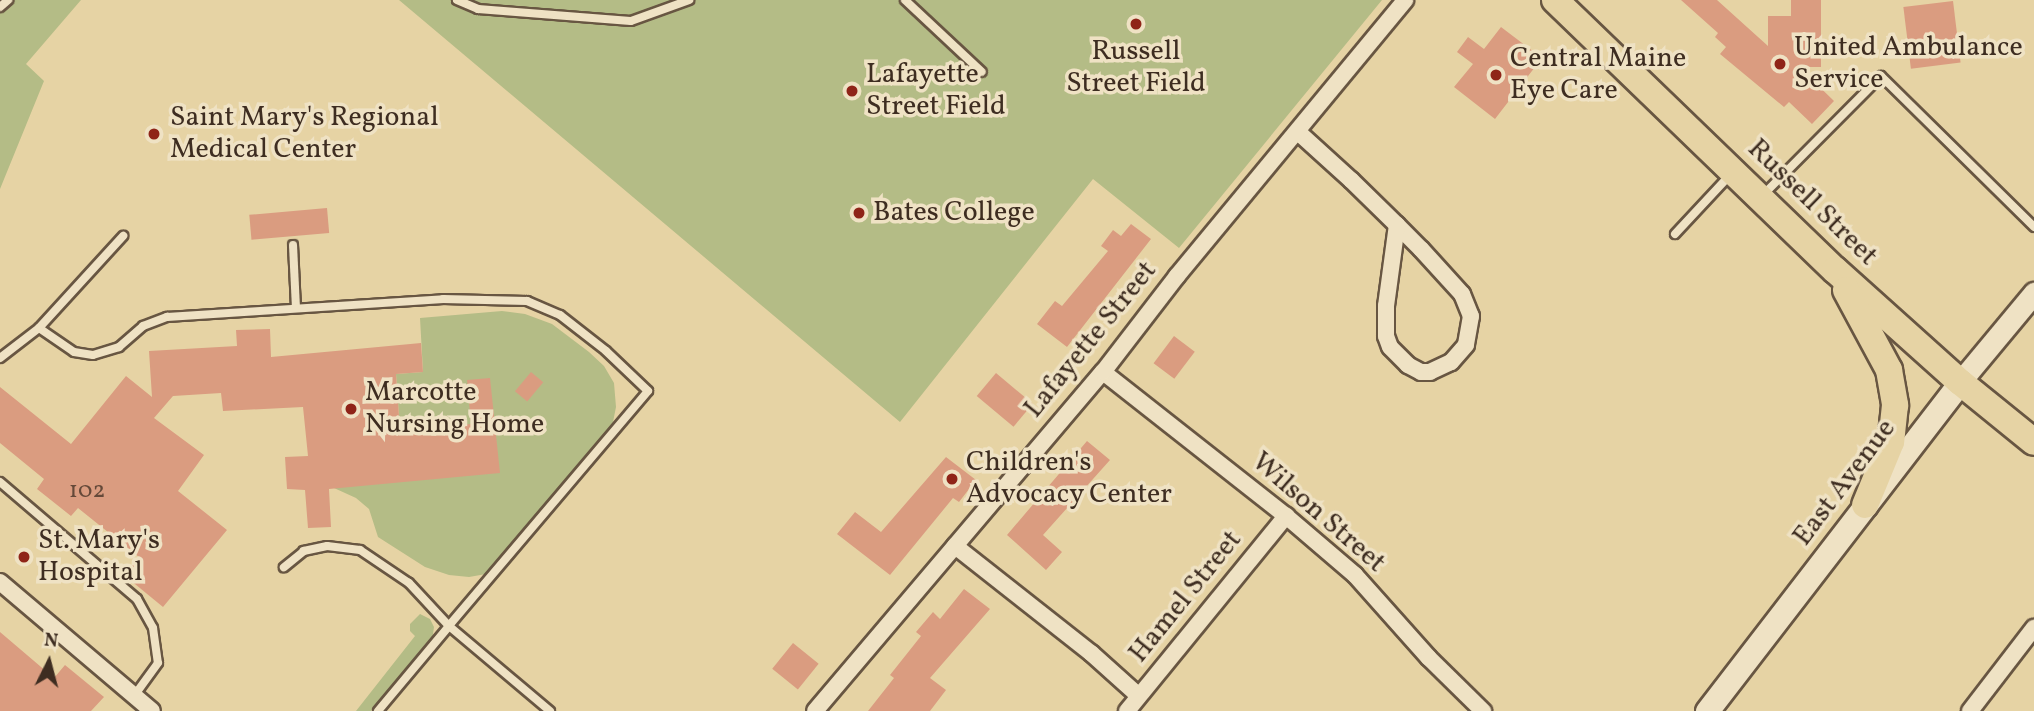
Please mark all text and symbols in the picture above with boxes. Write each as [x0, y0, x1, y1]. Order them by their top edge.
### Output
marker: Russell Street Field [1128, 16, 1144, 32]
place label: United Ambulance Service [1794, 31, 2023, 97]
place label: Russell Street Field [1066, 35, 1206, 101]
place label: Central Maine Eye Care [1510, 42, 1686, 108]
marker: United Ambulance Service [1772, 56, 1788, 72]
place label: Lafayette Street Field [866, 58, 1006, 124]
marker: Central Maine Eye Care [1488, 67, 1504, 83]
marker: Lafayette Street Field [844, 83, 860, 99]
place label: Saint Mary's Regional Medical Center [170, 101, 439, 167]
marker: Saint Mary's Regional Medical Center [144, 124, 164, 144]
street label: Russell Street [1740, 133, 1884, 273]
place label: Bates College [873, 196, 1035, 230]
marker: Bates College [851, 205, 867, 221]
street label: Lafayette Street [1018, 255, 1164, 425]
place label: Marcotte Nursing Home [365, 376, 544, 442]
marker: Marcotte Nursing Home [343, 401, 359, 417]
street label: East Avenue [1787, 413, 1903, 553]
place label: Children's Advocacy Center [966, 446, 1173, 512]
street label: Wilson Street [1244, 446, 1392, 580]
marker: Children's Advocacy Center [944, 471, 960, 487]
house number: 102 [69, 478, 105, 506]
place label: St. Mary's Hospital [38, 524, 160, 590]
street label: Hamel Street [1122, 524, 1250, 670]
marker: St. Mary's Hospital [16, 549, 32, 565]
north arrow [14, 627, 84, 697]
text: N [43, 627, 59, 655]

